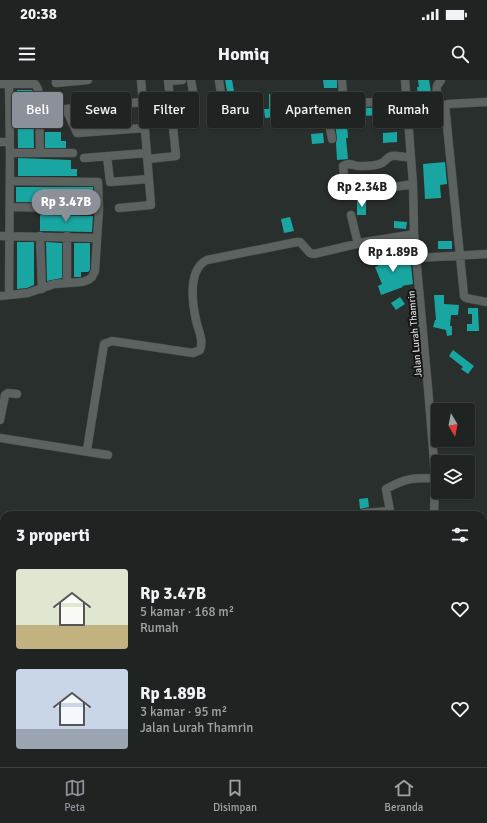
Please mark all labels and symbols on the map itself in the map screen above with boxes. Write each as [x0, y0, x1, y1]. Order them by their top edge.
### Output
pin: Rp 2.34B [321, 174, 403, 208]
pin: Rp 3.47B [25, 189, 107, 223]
pin: Rp 1.89B [352, 239, 434, 273]
street label: Jalan Lurah Thamrin [405, 290, 425, 378]
north arrow [431, 403, 475, 447]

